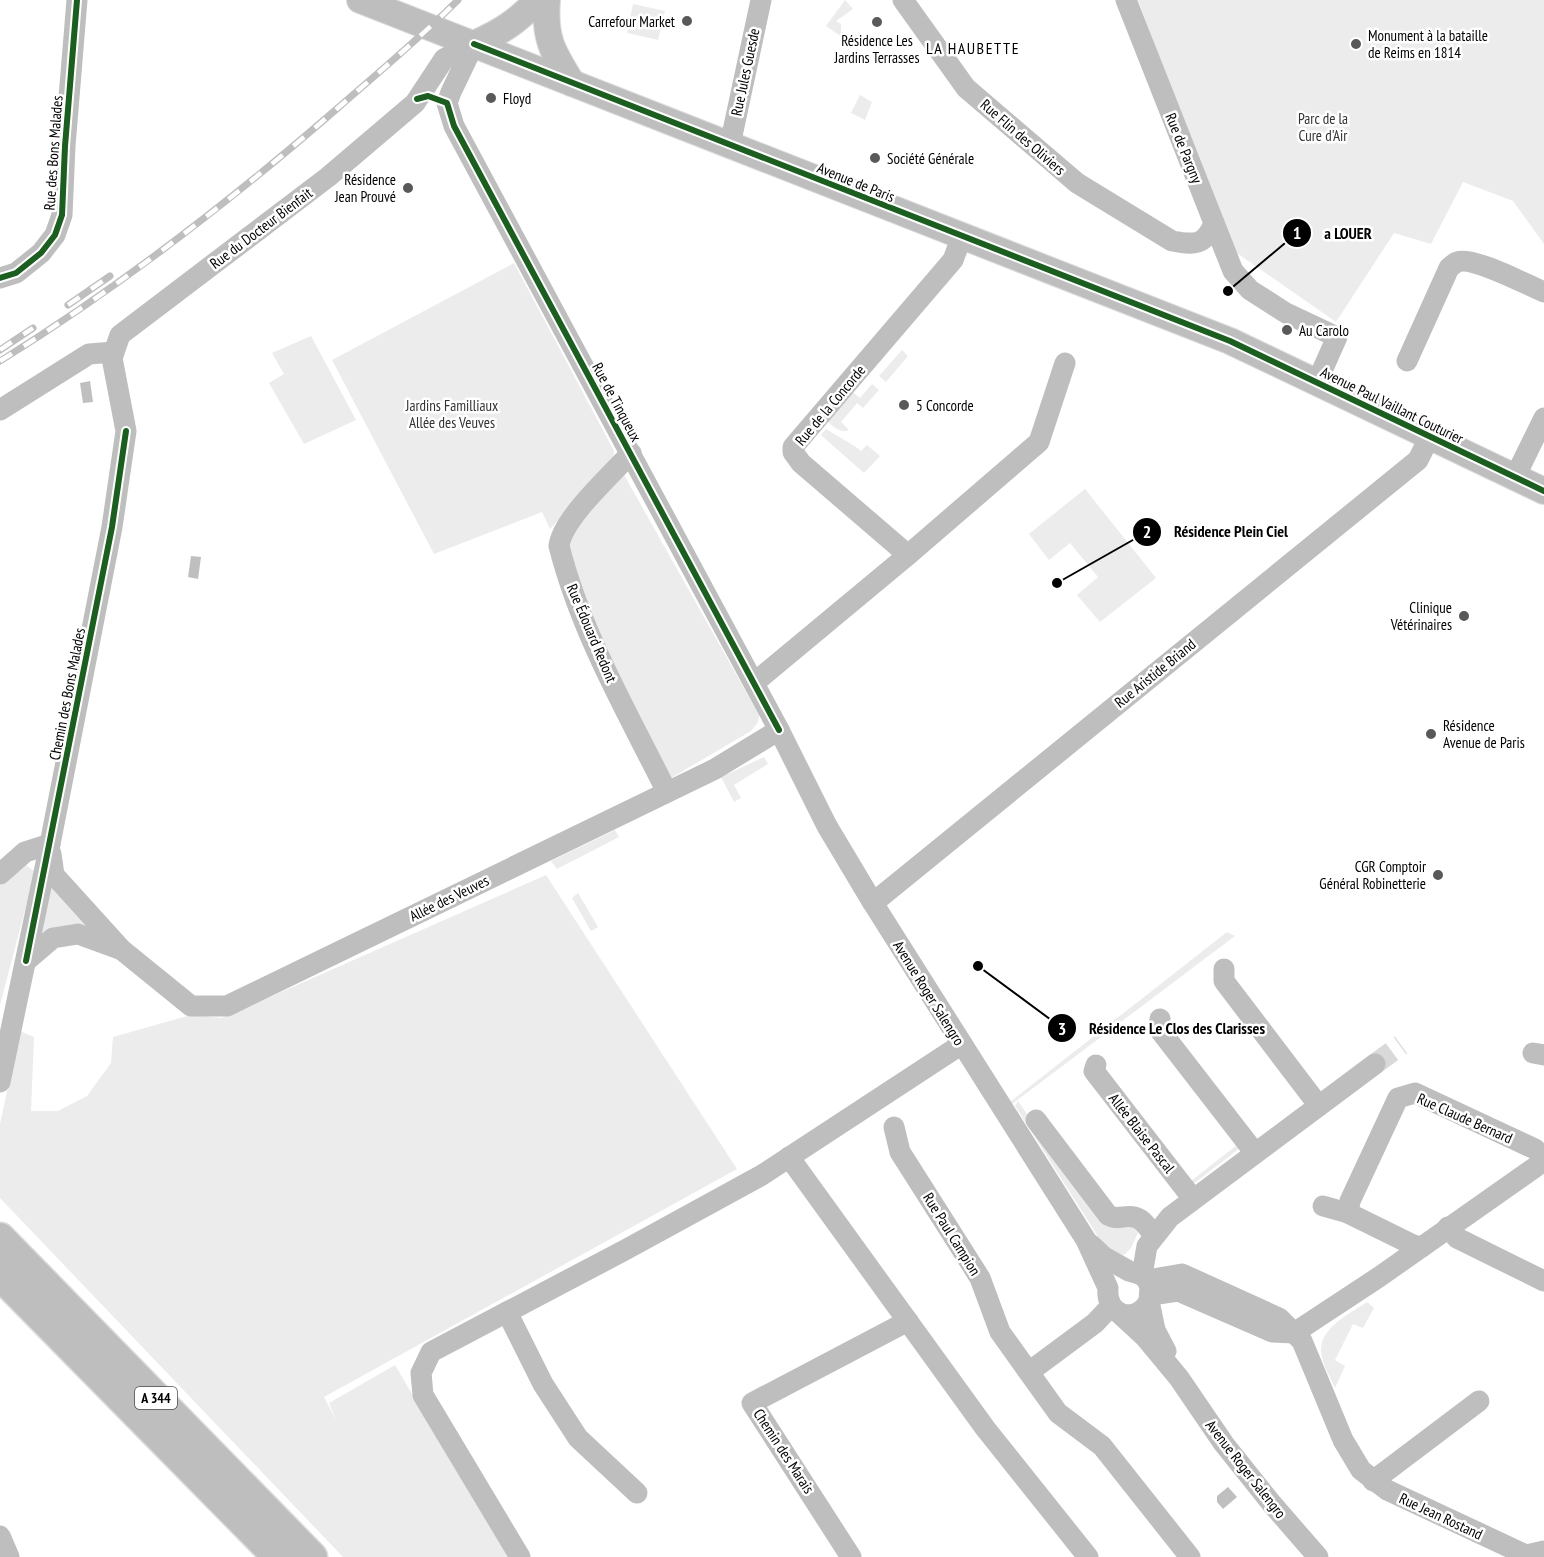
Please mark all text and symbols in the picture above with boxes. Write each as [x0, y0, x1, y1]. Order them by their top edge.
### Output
place label: Carrefour Market [588, 12, 675, 31]
marker: Carrefour Market [680, 14, 694, 28]
marker: Résidence Les Jardins Terrasses [870, 15, 884, 29]
street label: Rue Jules Guesde [726, 26, 764, 118]
place label: Monument à la bataille de Reims en 1814 [1368, 26, 1488, 62]
place label: Résidence Les Jardins Terrasses [834, 31, 919, 67]
marker: Monument à la bataille de Reims en 1814 [1349, 37, 1363, 51]
district label: LA HAUBETTE [926, 38, 1020, 58]
place label: Floyd [503, 89, 531, 108]
marker: Floyd [484, 91, 498, 105]
street label: Rue des Bons Malades [40, 95, 66, 211]
street label: Rue Flin des Oliviers [977, 95, 1069, 179]
park label: Parc de la Cure d'Air [1298, 109, 1348, 145]
street label: Rue de Pargny [1161, 110, 1207, 186]
place label: Société Générale [887, 149, 974, 168]
marker: Société Générale [868, 151, 882, 165]
street label: Avenue de Paris [815, 158, 897, 206]
place label: Résidence Jean Prouvé [334, 170, 396, 206]
marker: Résidence Jean Prouvé [401, 181, 415, 195]
street label: Rue du Docteur Bienfait [206, 183, 316, 273]
callout: a LOUER [1282, 216, 1384, 250]
text: 1 [1293, 221, 1301, 244]
text: a LOUER [1324, 223, 1372, 243]
place label: Au Carolo [1299, 321, 1349, 340]
marker: Au Carolo [1280, 323, 1294, 337]
street label: Rue de Tinqueux [588, 359, 646, 445]
street label: Rue de la Concorde [791, 361, 869, 449]
street label: Avenue Paul Vaillant Couturier [1317, 362, 1467, 448]
park label: Jardins Familliaux Allée des Veuves [405, 396, 498, 432]
place label: 5 Concorde [916, 396, 974, 415]
marker: 5 Concorde [897, 398, 911, 412]
callout: Résidence Plein Ciel [1132, 515, 1300, 549]
text: 2 [1143, 520, 1151, 543]
text: Résidence Plein Ciel [1174, 521, 1288, 541]
street label: Rue Édouard Redont [563, 581, 621, 685]
place label: Clinique Vétérinaires [1390, 598, 1452, 634]
marker: Clinique Vétérinaires [1457, 609, 1471, 623]
street label: Chemin des Bons Malades [45, 626, 89, 762]
street label: Rue Aristide Briand [1111, 634, 1199, 712]
place label: Résidence Avenue de Paris [1443, 716, 1525, 752]
marker: Résidence Avenue de Paris [1424, 727, 1438, 741]
place label: CGR Comptoir Général Robinetterie [1319, 857, 1427, 893]
marker: CGR Comptoir Général Robinetterie [1431, 868, 1445, 882]
street label: Allée des Veuves [406, 871, 492, 925]
street label: Avenue Roger Salengro [889, 937, 969, 1049]
callout: Résidence Le Clos des Clarisses [1047, 1011, 1277, 1045]
text: 3 [1058, 1017, 1066, 1040]
text: Résidence Le Clos des Clarisses [1089, 1018, 1265, 1038]
street label: Rue Claude Bernard [1414, 1088, 1516, 1148]
street label: Allée Blaise Pascal [1105, 1089, 1179, 1177]
street label: Rue Paul Campion [919, 1189, 985, 1279]
road number: A 344 [135, 1387, 177, 1409]
street label: Chemin des Marais [750, 1405, 818, 1497]
street label: Avenue Roger Salengro [1202, 1416, 1290, 1522]
street label: Rue Jean Rostand [1396, 1488, 1486, 1544]

